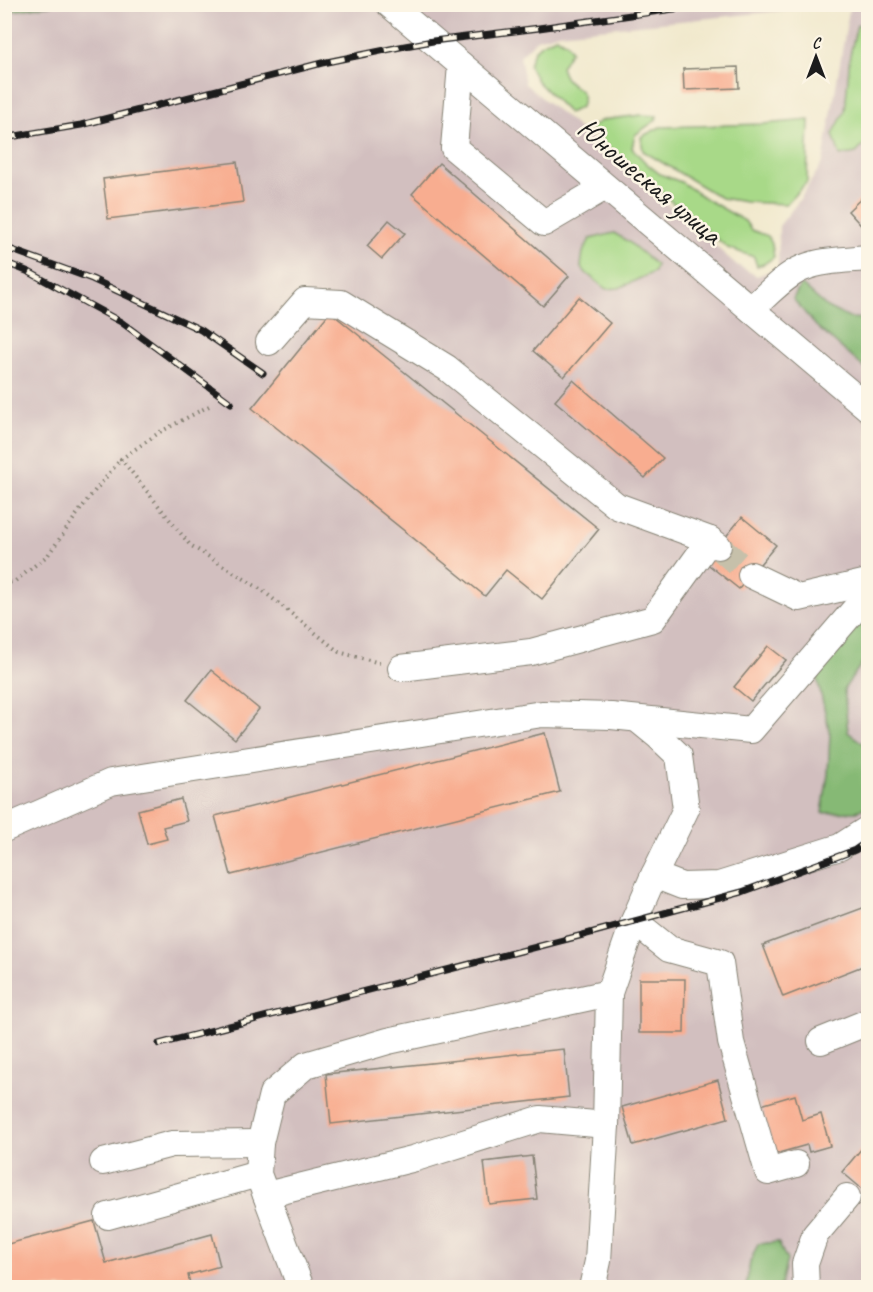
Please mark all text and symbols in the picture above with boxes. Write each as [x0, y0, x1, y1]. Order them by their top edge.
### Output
north arrow [786, 27, 846, 87]
text: С [812, 33, 822, 53]
street label: Юношеская улица [570, 109, 732, 254]

